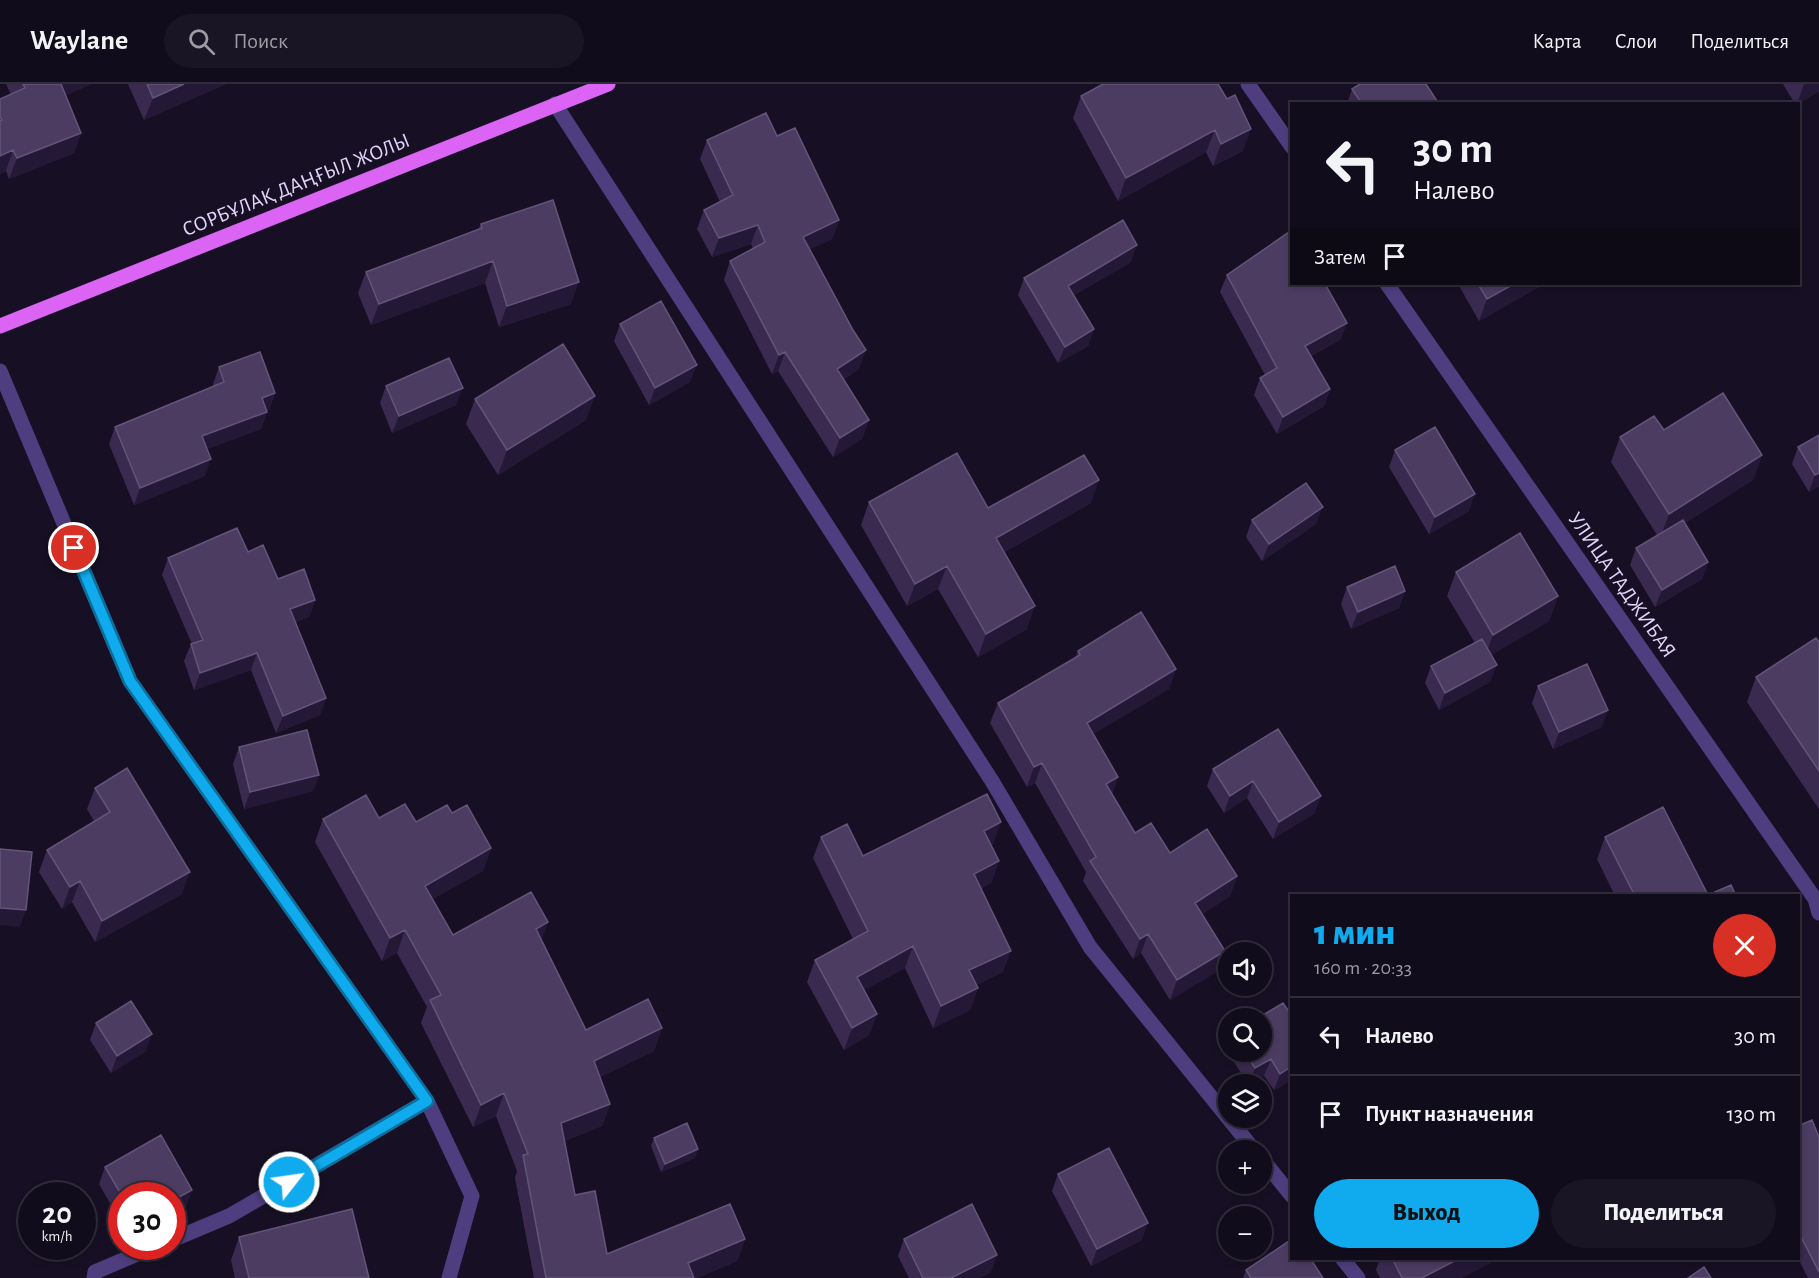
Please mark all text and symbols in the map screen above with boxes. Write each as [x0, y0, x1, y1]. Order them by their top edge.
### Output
search box [164, 14, 584, 68]
icon: search [185, 25, 218, 58]
text: Waylane [30, 27, 128, 55]
text: Поиск [233, 30, 288, 52]
text: Карта [1532, 31, 1582, 52]
text: Слои [1615, 31, 1657, 52]
text: Поделиться [1690, 31, 1789, 52]
icon: left [1314, 126, 1392, 204]
text: 30 m [1413, 128, 1493, 170]
street label: СОРБҰЛАҚ ДАҢҒЫЛ ЖОЛЫ [179, 130, 413, 240]
text: Налево [1413, 177, 1495, 204]
icon: arrive [1378, 240, 1411, 273]
text: Затем [1314, 246, 1366, 268]
street label: УЛИЦА ТАДЖИБАЯ [1564, 509, 1680, 661]
pin [48, 522, 99, 573]
icon: arrive [57, 531, 90, 564]
button: close [1713, 914, 1776, 977]
text: 1 мин [1314, 915, 1396, 951]
map controls [1218, 942, 1272, 1260]
button: sound [1218, 942, 1272, 996]
text: 160 m · 20:33 [1314, 958, 1412, 978]
button: search [1218, 1008, 1272, 1062]
icon: left [1314, 1020, 1347, 1053]
text: Налево [1365, 1025, 1434, 1047]
text: 30 m [1734, 1025, 1776, 1047]
button: layers [1218, 1074, 1272, 1128]
icon: arrive [1314, 1098, 1347, 1131]
text: Пункт назначения [1365, 1103, 1534, 1125]
text: 130 m [1727, 1103, 1776, 1125]
button: + [1218, 1140, 1272, 1194]
position arrow [257, 1150, 321, 1214]
button: Выход [1314, 1179, 1539, 1248]
button: Поделиться [1551, 1179, 1776, 1248]
speed limit sign: 30 [108, 1182, 186, 1260]
text: 20 [42, 1199, 72, 1229]
button: − [1218, 1206, 1272, 1260]
text: km/h [42, 1229, 72, 1244]

